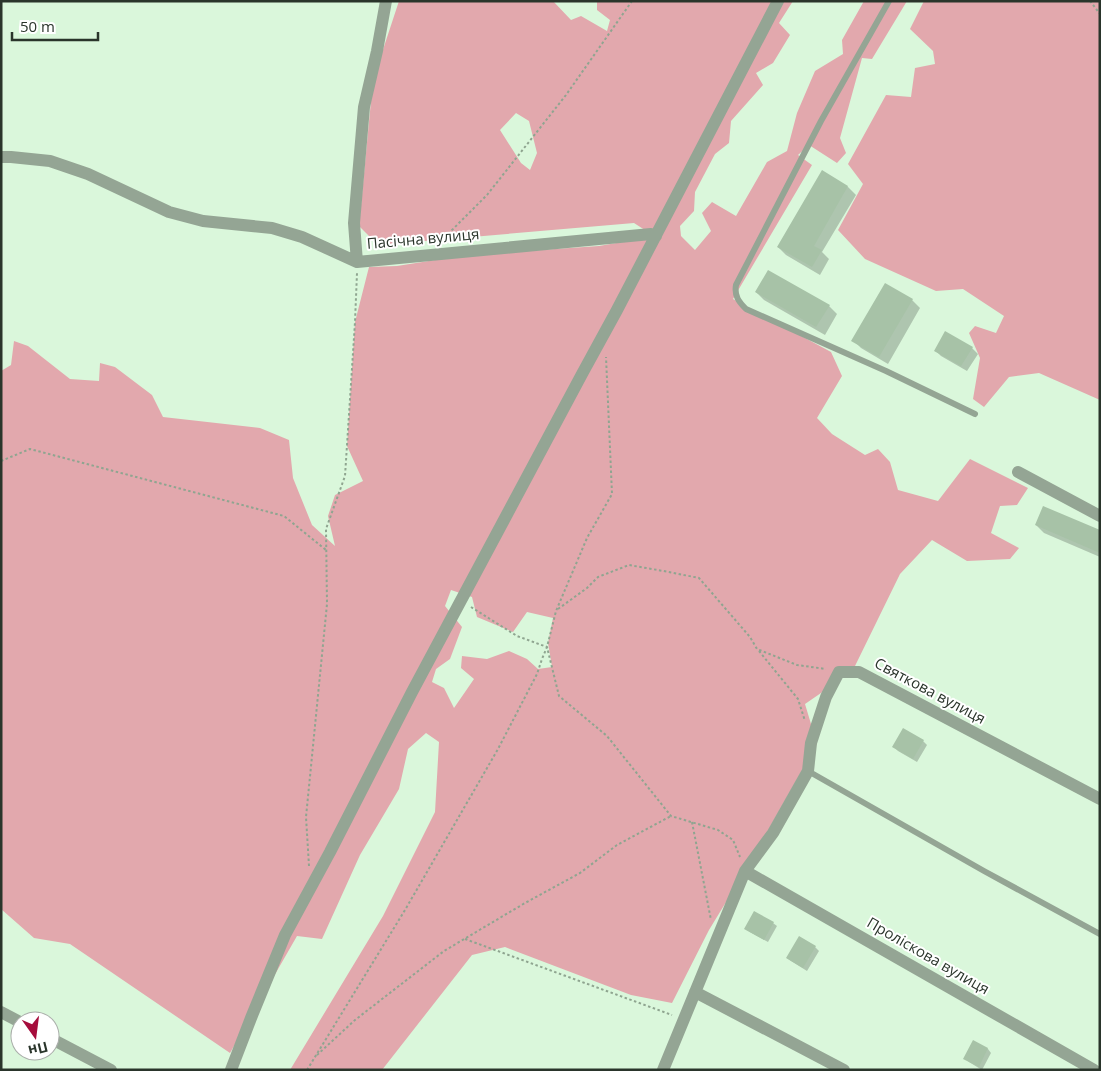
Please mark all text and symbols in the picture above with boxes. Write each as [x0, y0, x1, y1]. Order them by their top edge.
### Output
scale bar [12, 10, 99, 42]
text: 50 m [20, 16, 55, 36]
street label: Пасічна вулиця [366, 223, 480, 253]
street label: Святкова вулиця [871, 652, 989, 728]
street label: Проліскова вулиця [864, 912, 993, 998]
north arrow [10, 1011, 60, 1061]
text: Пн [26, 1037, 50, 1061]

